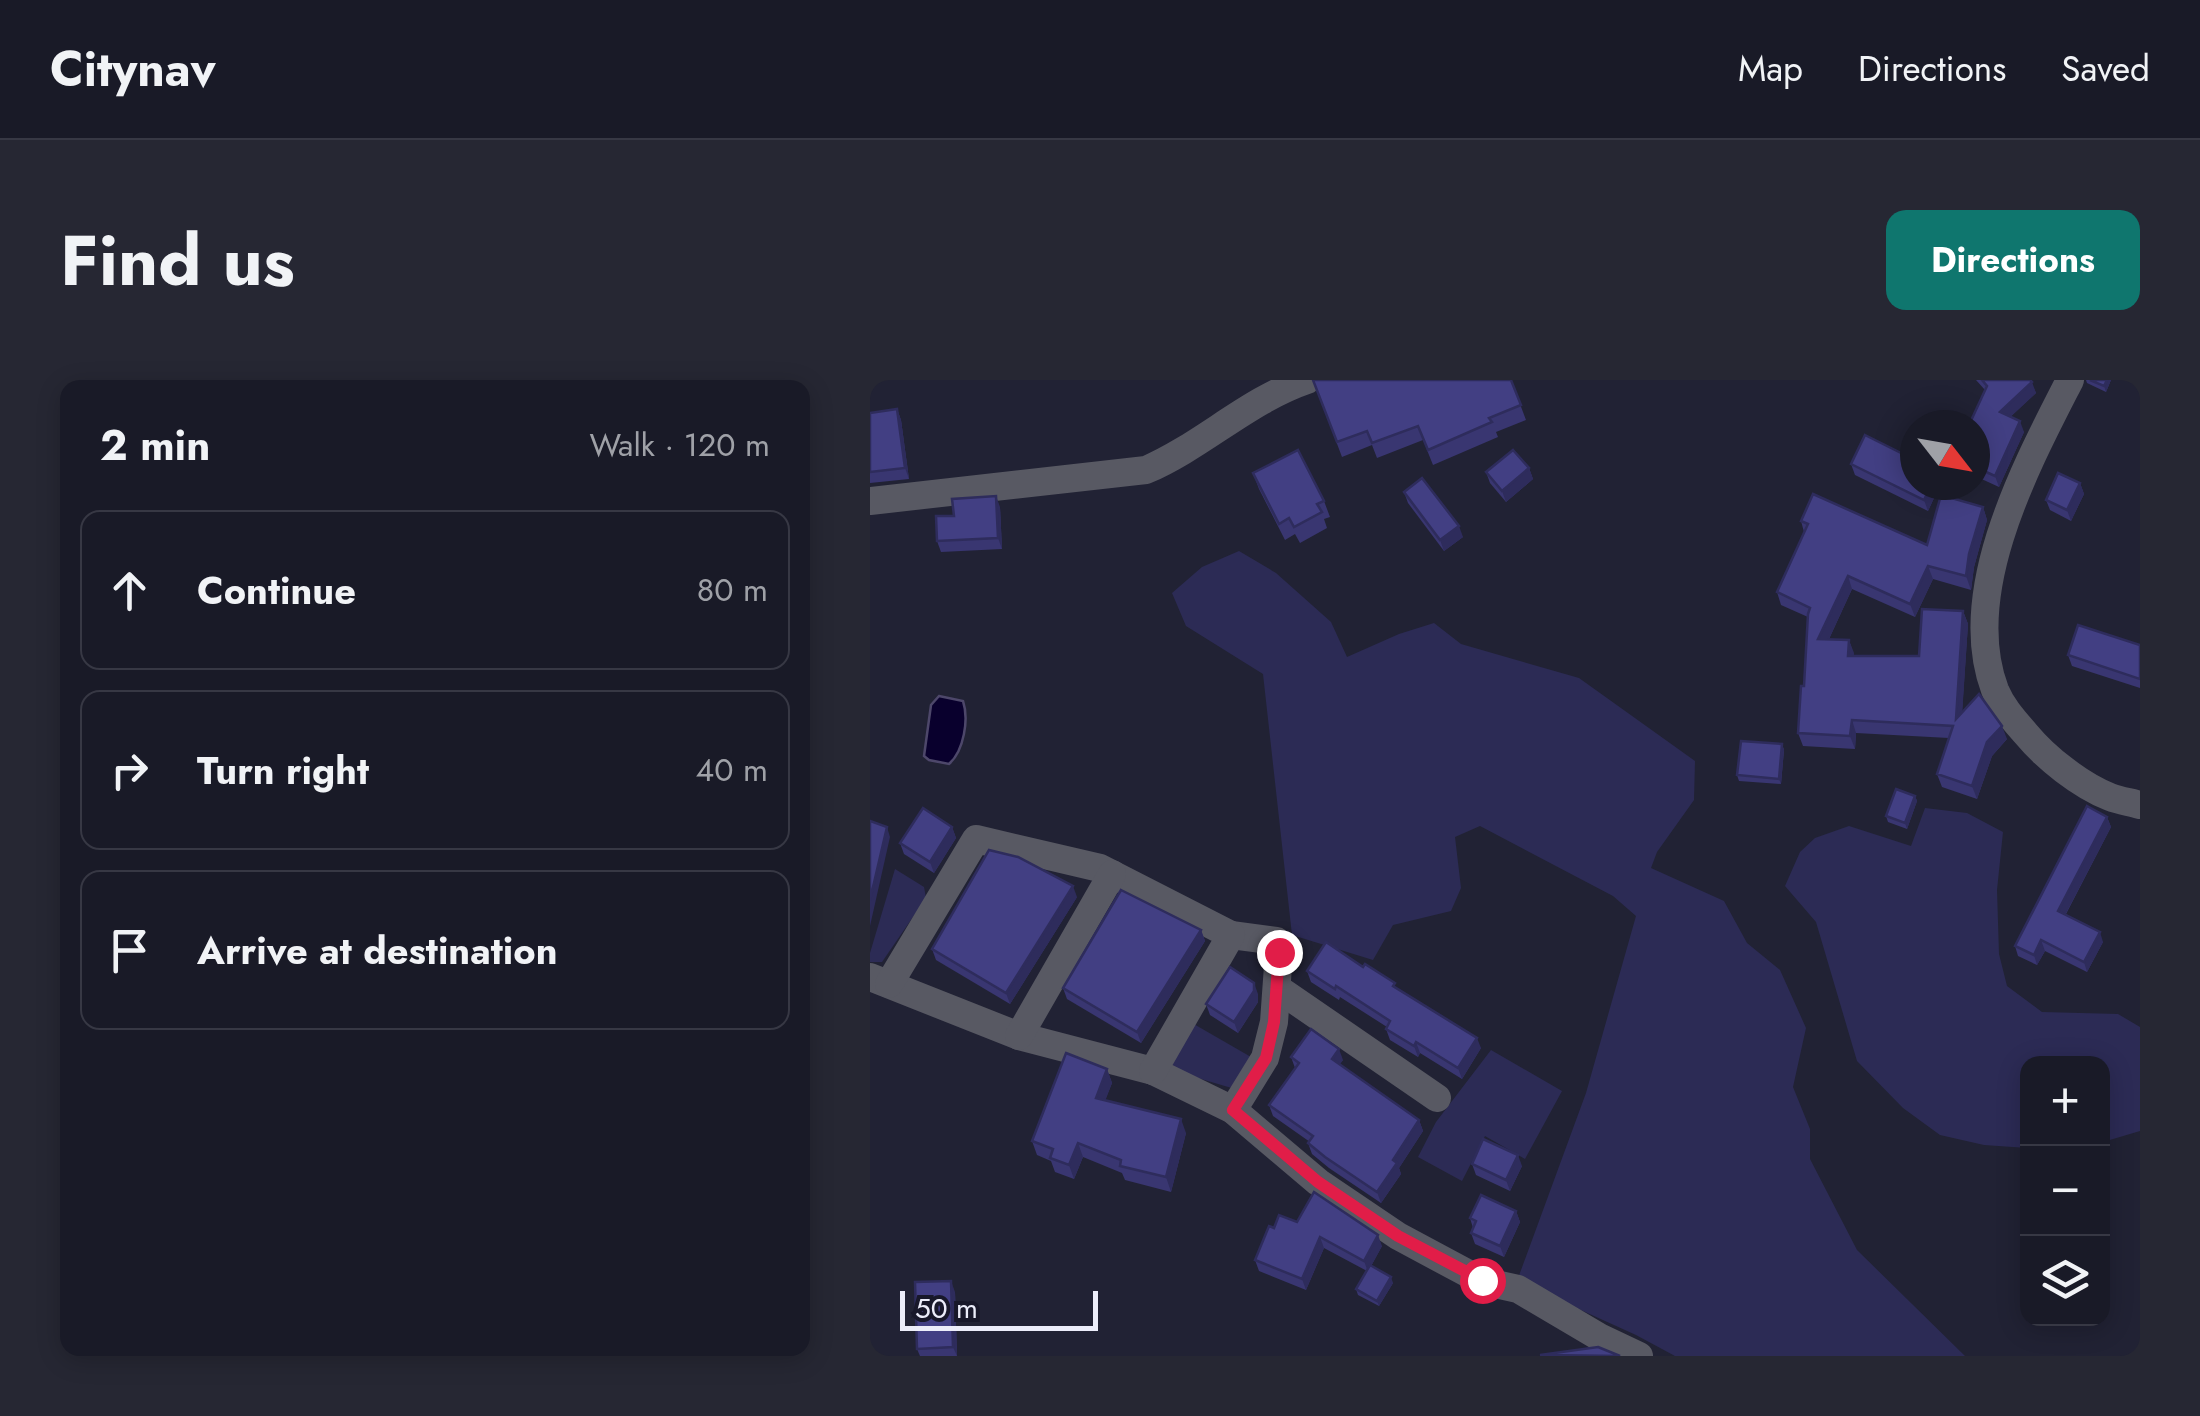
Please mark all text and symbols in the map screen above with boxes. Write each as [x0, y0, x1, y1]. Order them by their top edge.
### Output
text: Citynav [50, 35, 216, 104]
text: Map [1738, 44, 1803, 94]
text: Directions [1858, 44, 2006, 94]
text: Saved [2061, 44, 2150, 94]
text: Find us [60, 210, 295, 311]
button: Directions [1886, 210, 2140, 310]
north arrow [1900, 410, 1990, 500]
text: 2 min [100, 415, 210, 476]
text: Walk · 120 m [590, 422, 770, 468]
icon: ahead [102, 563, 157, 618]
text: Continue [197, 563, 356, 618]
text: 80 m [697, 567, 768, 613]
icon: right [102, 743, 157, 798]
text: Turn right [197, 743, 369, 798]
text: 40 m [696, 747, 768, 793]
icon: arrive [102, 923, 157, 978]
text: Arrive at destination [197, 923, 558, 978]
route end [1257, 930, 1303, 976]
map controls [2020, 1056, 2110, 1326]
button: + [2020, 1056, 2110, 1146]
button: − [2020, 1146, 2110, 1236]
button: layers [2020, 1236, 2110, 1326]
route start [1460, 1258, 1506, 1304]
scale bar [900, 1286, 1098, 1330]
text: 50 m [915, 1288, 978, 1329]

